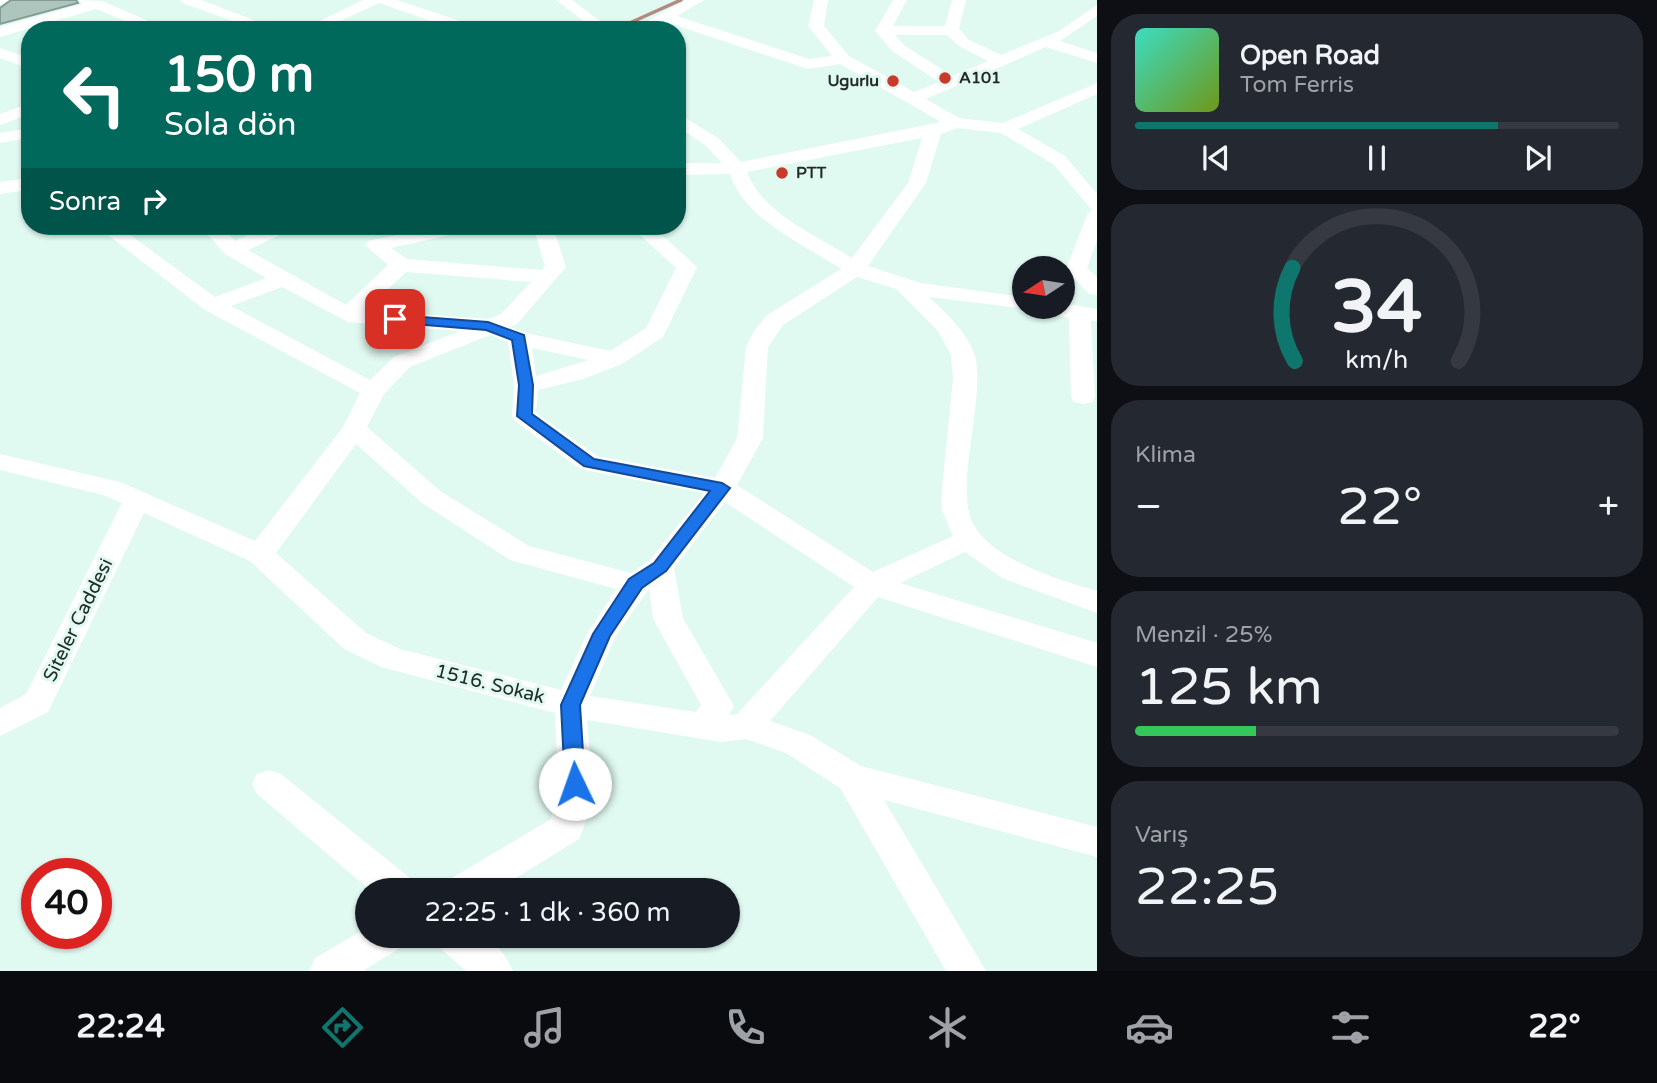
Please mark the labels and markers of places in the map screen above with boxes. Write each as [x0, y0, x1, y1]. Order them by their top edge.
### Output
place label: A101 [959, 68, 1001, 88]
marker: A101 [937, 70, 953, 86]
place label: Ugurlu [827, 71, 879, 91]
marker: Ugurlu [885, 73, 901, 89]
place label: PTT [796, 163, 826, 183]
marker: PTT [774, 165, 790, 181]
pin [365, 289, 425, 349]

